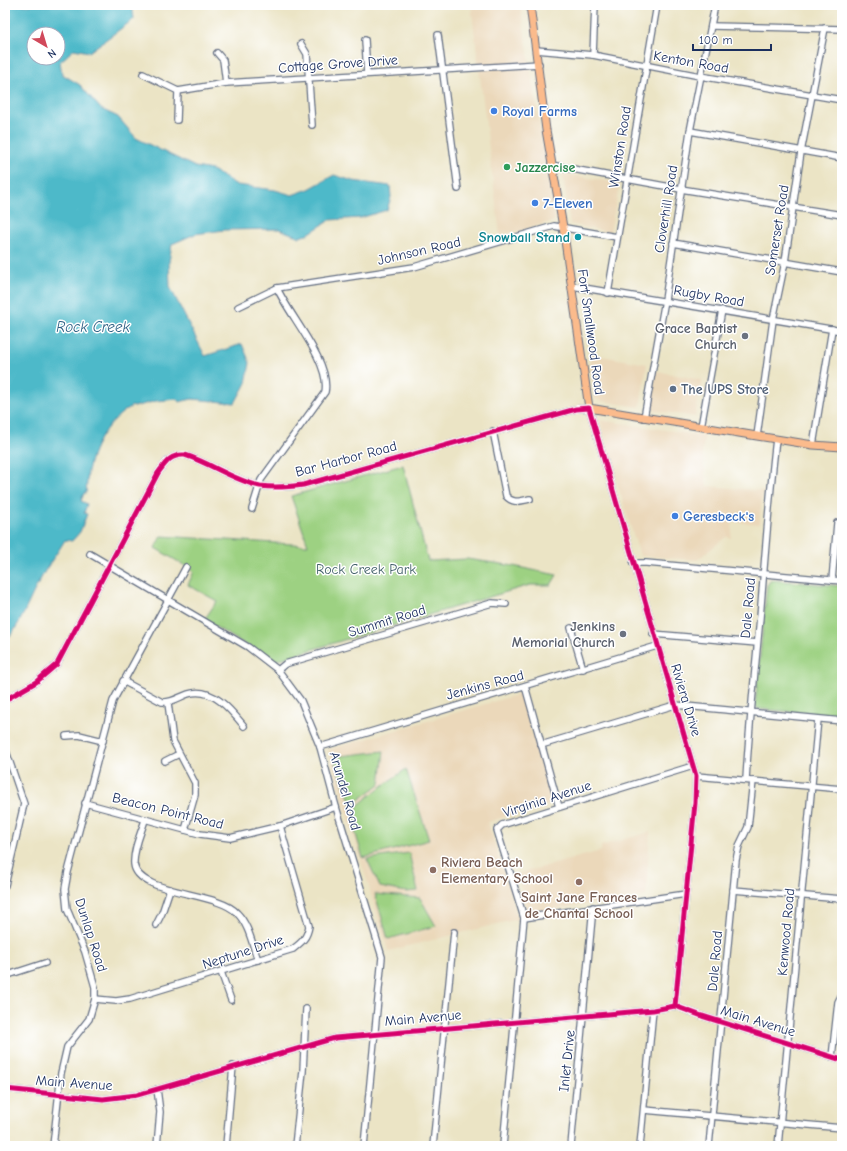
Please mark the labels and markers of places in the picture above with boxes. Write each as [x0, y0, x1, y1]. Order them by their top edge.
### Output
place label: Royal Farms [502, 103, 577, 120]
marker: Royal Farms [489, 106, 499, 116]
place label: Jazzercise [515, 159, 575, 176]
marker: Jazzercise [502, 162, 512, 172]
place label: 7-Eleven [543, 195, 593, 212]
marker: 7-Eleven [530, 198, 540, 208]
place label: Snowball Stand [479, 229, 570, 246]
marker: Snowball Stand [573, 232, 583, 242]
place label: Grace Baptist Church [655, 320, 737, 353]
marker: Grace Baptist Church [740, 331, 750, 341]
place label: The UPS Store [681, 381, 769, 398]
marker: The UPS Store [668, 384, 678, 394]
place label: Geresbeck's [683, 508, 754, 525]
marker: Geresbeck's [670, 511, 680, 521]
place label: Jenkins Memorial Church [512, 618, 615, 651]
marker: Jenkins Memorial Church [618, 629, 628, 639]
place label: Riviera Beach Elementary School [441, 854, 553, 887]
marker: Riviera Beach Elementary School [428, 865, 438, 875]
marker: Saint Jane Frances de Chantal School [574, 877, 584, 887]
place label: Saint Jane Frances de Chantal School [521, 889, 637, 922]

